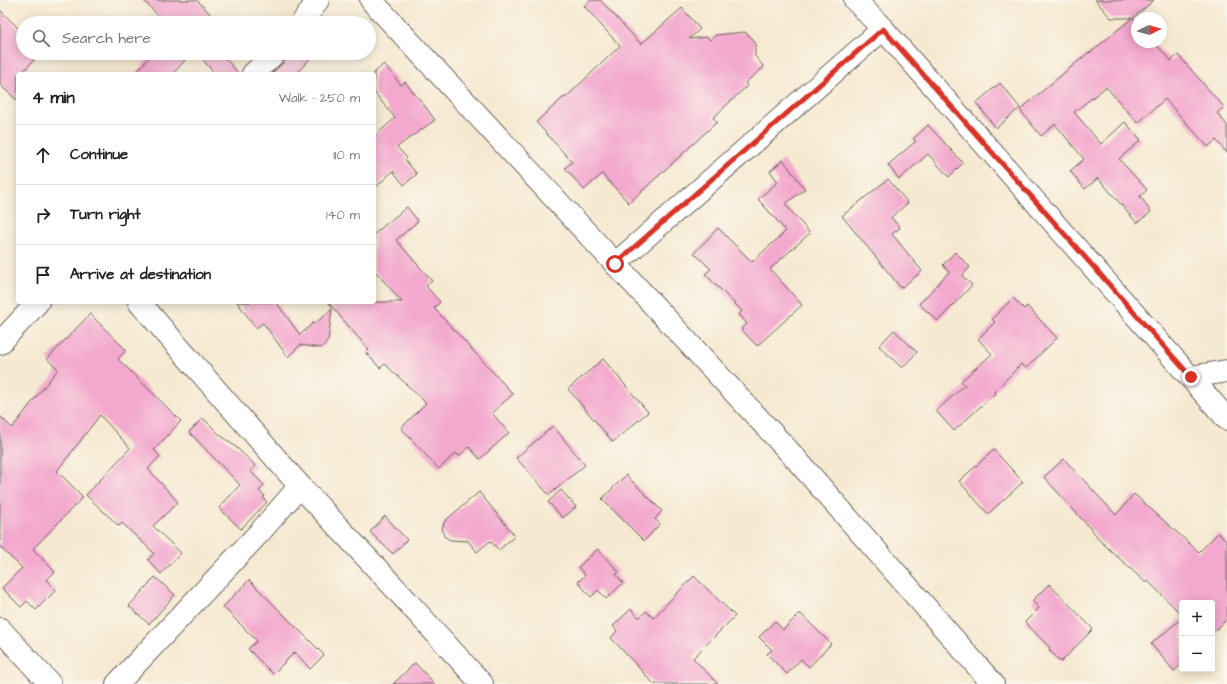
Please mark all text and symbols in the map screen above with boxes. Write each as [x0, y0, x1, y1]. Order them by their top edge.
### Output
north arrow [1131, 12, 1167, 48]
search box [16, 16, 376, 60]
icon: search [30, 27, 52, 49]
text: Search here [62, 28, 151, 49]
text: 4 min [32, 86, 75, 110]
text: Walk · 250 m [279, 89, 360, 107]
icon: ahead [32, 144, 54, 166]
text: Continue [70, 144, 128, 165]
text: 110 m [333, 146, 360, 164]
icon: right [32, 204, 54, 226]
text: Turn right [70, 204, 141, 225]
text: 140 m [326, 206, 360, 224]
route start [606, 255, 624, 273]
icon: arrive [32, 264, 54, 286]
text: Arrive at destination [70, 264, 211, 285]
route end [1182, 368, 1200, 386]
map controls [1179, 600, 1215, 672]
button: + [1179, 600, 1215, 636]
button: − [1179, 636, 1215, 672]

